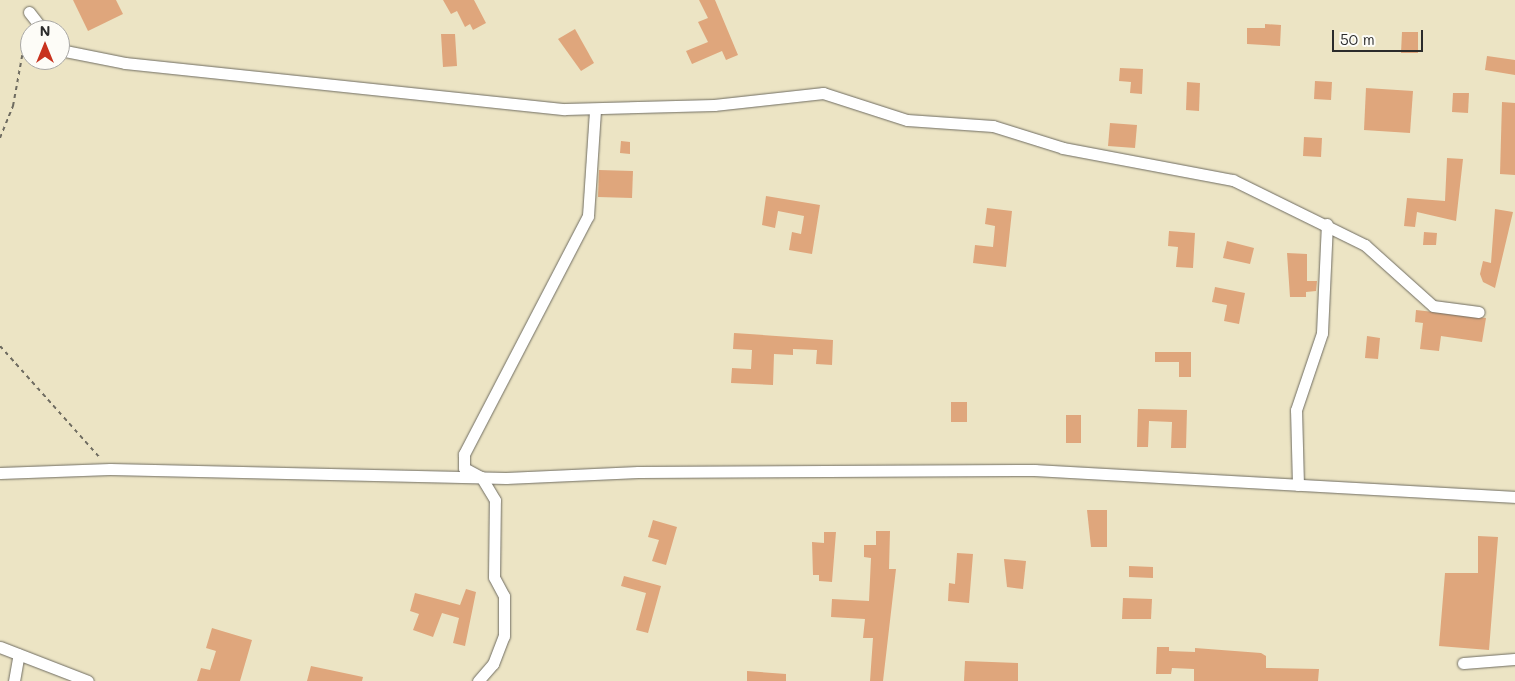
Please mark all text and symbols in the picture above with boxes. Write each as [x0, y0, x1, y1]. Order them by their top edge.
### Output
north arrow [20, 20, 70, 70]
scale bar [1335, 20, 1426, 52]
text: N [40, 21, 50, 40]
text: 50 m [1340, 29, 1375, 49]

